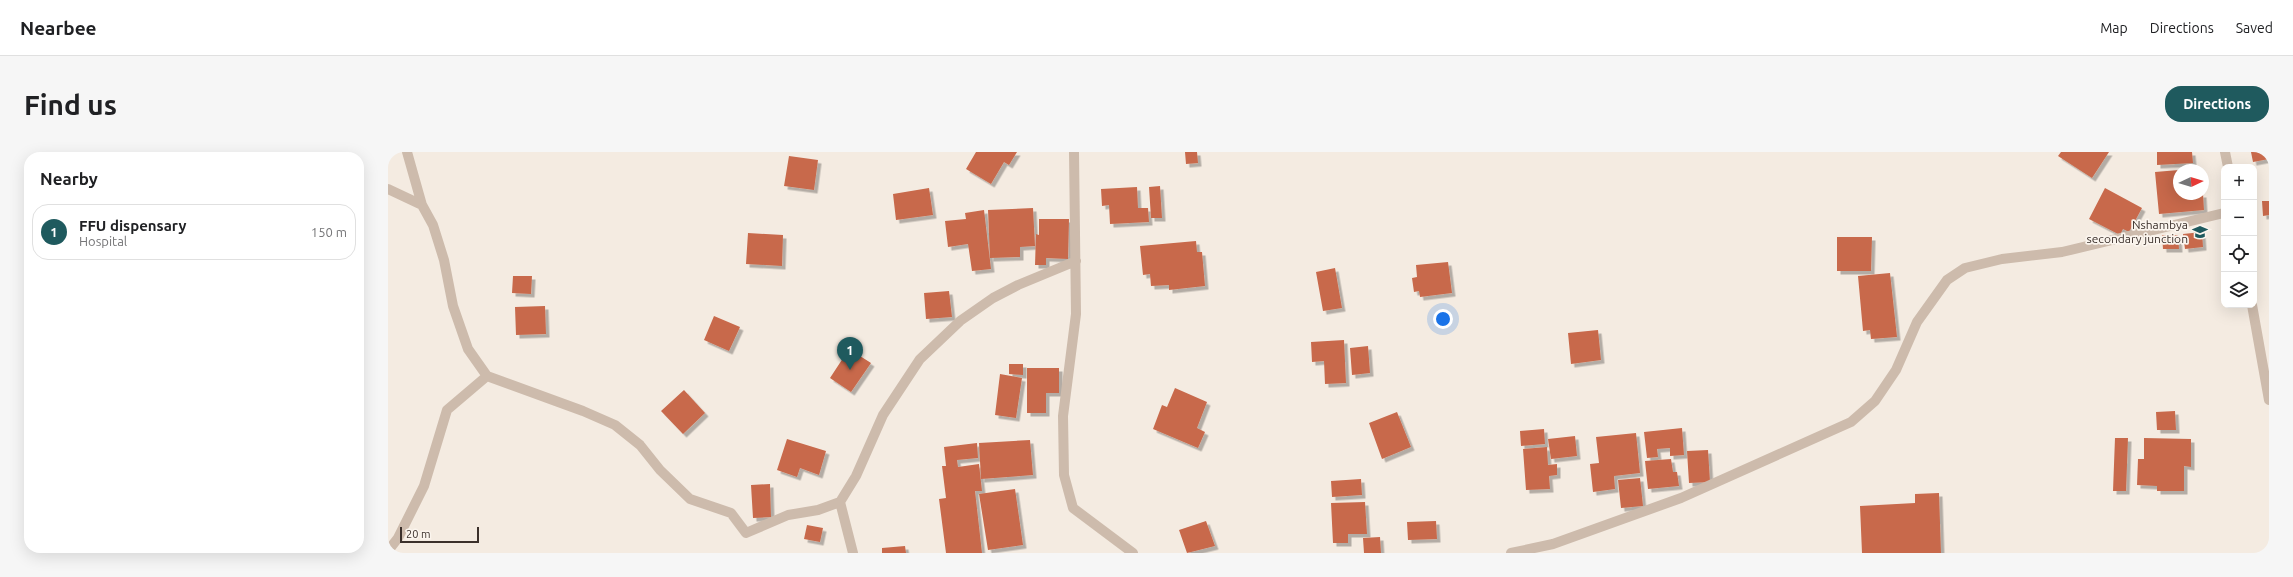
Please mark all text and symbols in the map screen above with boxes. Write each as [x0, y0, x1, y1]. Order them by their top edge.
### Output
text: Nearbee [20, 17, 97, 39]
text: Map [2100, 20, 2128, 36]
text: Directions [2150, 20, 2214, 36]
text: Saved [2236, 20, 2273, 36]
button: Directions [2165, 86, 2269, 122]
text: Find us [24, 89, 117, 120]
north arrow [2173, 164, 2209, 200]
map controls [2221, 164, 2257, 308]
button: + [2221, 164, 2257, 200]
text: Nearby [40, 169, 98, 188]
button: − [2221, 200, 2257, 236]
text: FFU dispensary [79, 217, 186, 234]
place label: Nshambya secondary junction [2087, 218, 2188, 245]
school or university icon: Nshambya secondary junction [2191, 223, 2209, 241]
text: 1 [50, 225, 58, 239]
text: 150 m [311, 225, 347, 239]
text: Hospital [79, 234, 127, 248]
button: locate [2221, 236, 2257, 272]
button: layers [2221, 272, 2257, 308]
your location [1433, 309, 1453, 329]
pin: 1 [837, 337, 863, 370]
scale bar [400, 525, 479, 544]
text: 20 m [406, 528, 430, 540]

